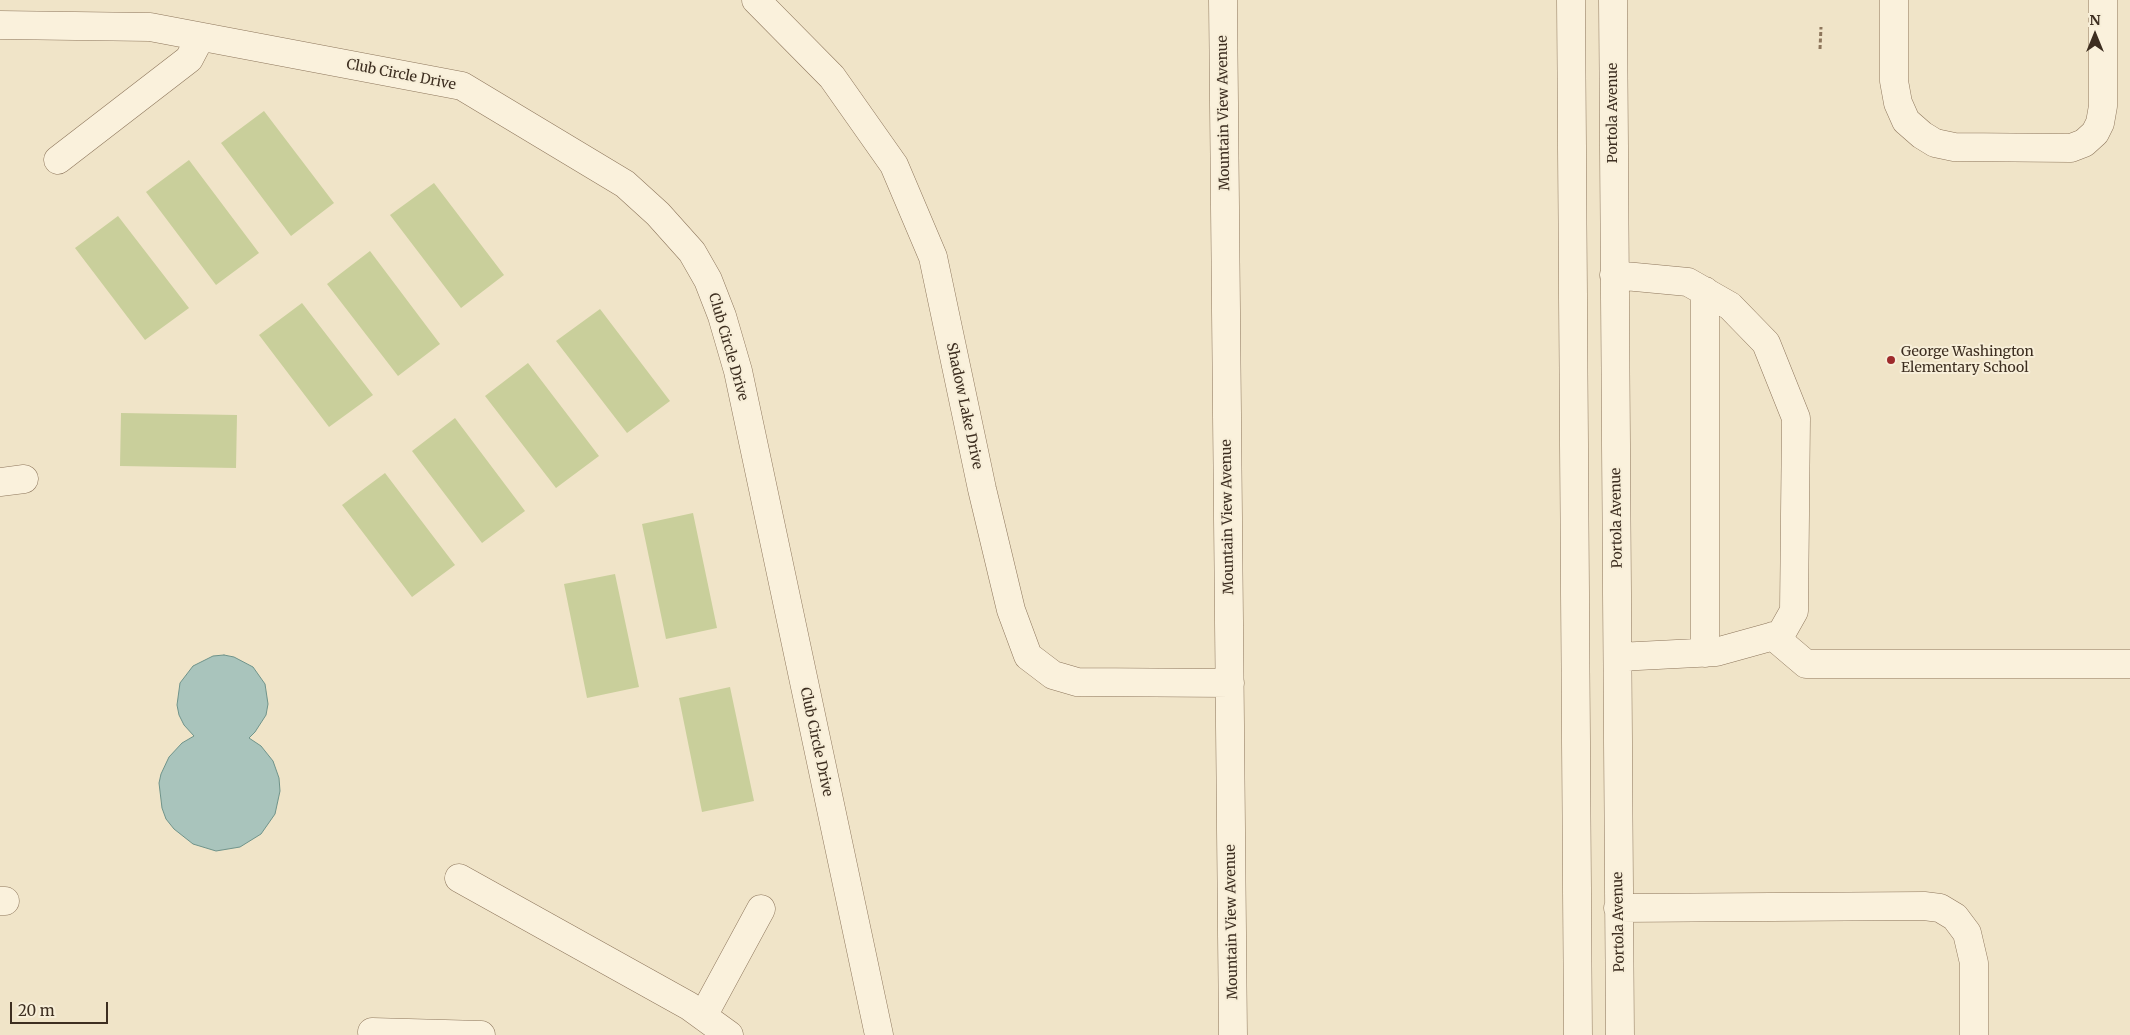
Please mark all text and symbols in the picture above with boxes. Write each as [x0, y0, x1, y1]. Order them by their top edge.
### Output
north arrow [2070, 10, 2120, 60]
text: N [2089, 11, 2101, 29]
street label: Mountain View Avenue [1214, 35, 1234, 191]
street label: Club Circle Drive [345, 56, 457, 94]
street label: Portola Avenue [1605, 63, 1621, 163]
street label: Club Circle Drive [705, 291, 751, 403]
street label: Shadow Lake Drive [942, 341, 986, 471]
place label: George Washington Elementary School [1901, 344, 2034, 377]
marker: George Washington Elementary School [1885, 354, 1897, 366]
street label: Mountain View Avenue [1218, 439, 1238, 595]
street label: Portola Avenue [1608, 468, 1626, 568]
street label: Club Circle Drive [796, 686, 836, 798]
street label: Mountain View Avenue [1222, 844, 1242, 1000]
street label: Portola Avenue [1610, 872, 1628, 972]
scale bar [12, 992, 110, 1024]
text: 20 m [18, 1001, 55, 1020]

